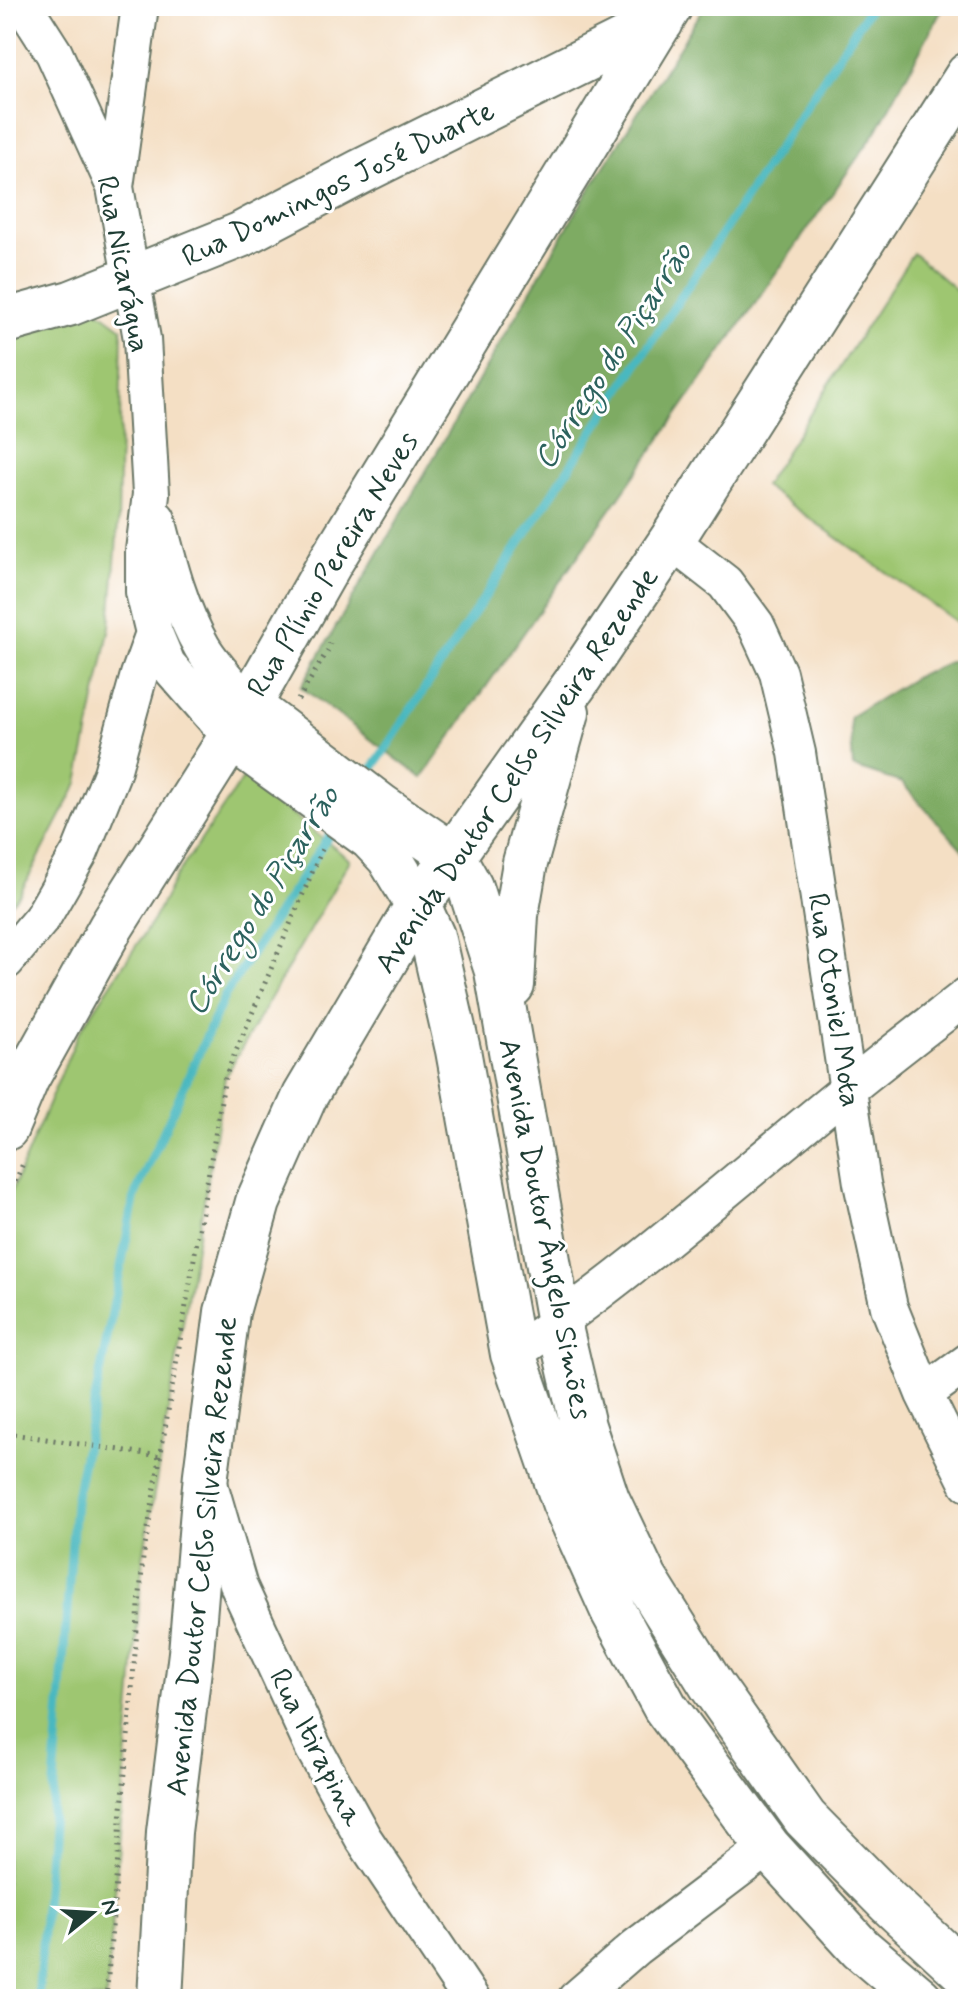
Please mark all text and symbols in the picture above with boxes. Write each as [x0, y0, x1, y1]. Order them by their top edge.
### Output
street label: Rua Domingos José Duarte [176, 92, 501, 277]
street label: Rua Nicarágua [86, 173, 159, 356]
water label: Córrego do Piçarrão [524, 233, 706, 479]
street label: Rua Plínio Pereira Neves [238, 425, 428, 705]
street label: Avenida Doutor Celso Silveira Rezende [366, 560, 668, 981]
water label: Córrego do Piçarrão [175, 777, 353, 1025]
street label: Rua Otoniel Mota [797, 890, 870, 1110]
street label: Avenida Doutor Ângelo Simões [485, 1035, 601, 1424]
street label: Avenida Doutor Celso Silveira Rezende [158, 1314, 247, 1798]
street label: Rua Itirapina [259, 1662, 372, 1834]
north arrow [52, 1873, 132, 1953]
text: N [94, 1896, 125, 1919]

